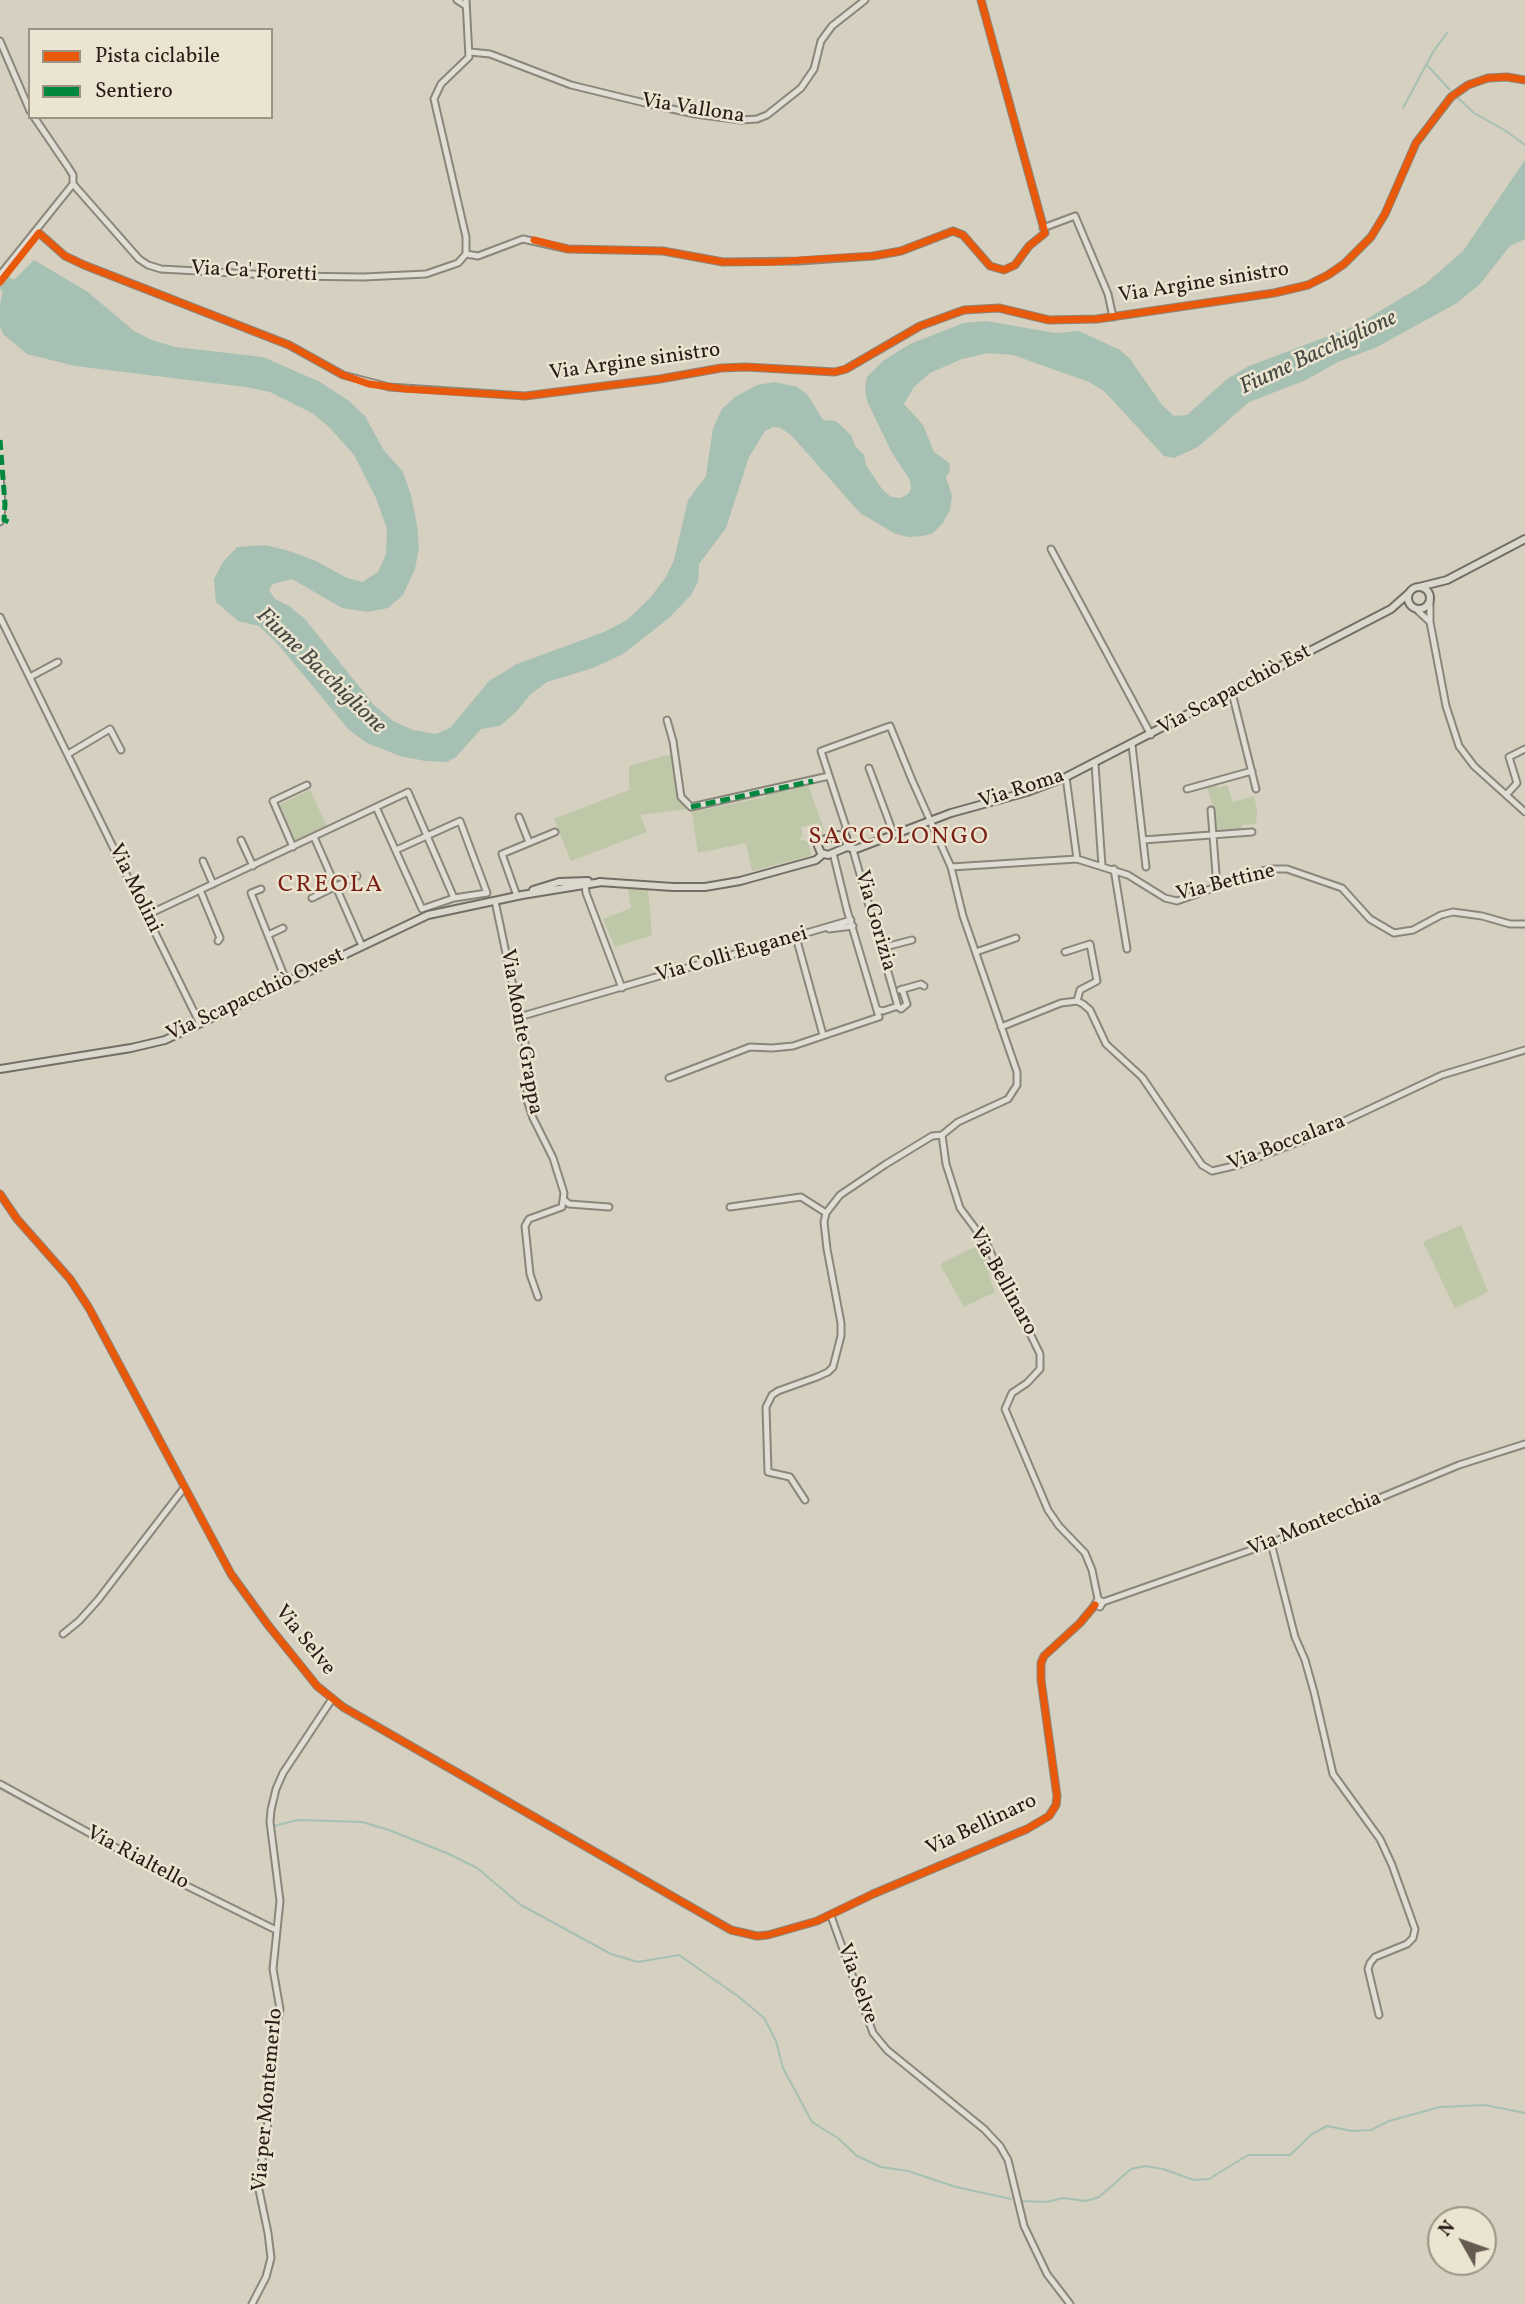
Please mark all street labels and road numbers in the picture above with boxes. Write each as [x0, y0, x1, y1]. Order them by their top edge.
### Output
street label: Via Vallona [640, 89, 746, 131]
street label: Via Ca' Foretti [190, 257, 318, 289]
street label: Via Argine sinistro [1117, 258, 1291, 310]
street label: Via Argine sinistro [548, 339, 722, 387]
street label: Via Scapacchiò Est [1154, 640, 1316, 742]
street label: Via Roma [976, 764, 1068, 816]
street label: Via Molini [102, 840, 166, 938]
street label: Via Bettine [1174, 860, 1278, 908]
street label: Via Gorizia [848, 868, 900, 974]
street label: Via Colli Euganei [653, 922, 811, 990]
street label: Via Scapacchiò Ovest [163, 944, 349, 1048]
street label: Via Monte Grappa [493, 947, 547, 1117]
street label: Via Boccalara [1225, 1110, 1349, 1178]
street label: Via Bellinaro [962, 1224, 1042, 1340]
street label: Via Montecchia [1245, 1487, 1385, 1563]
street label: Via Selve [268, 1601, 340, 1681]
street label: Via Bellinaro [923, 1789, 1041, 1863]
street label: Via Rialtello [81, 1821, 193, 1897]
street label: Via Selve [830, 1941, 882, 2027]
street label: Via per Montemerlo [248, 2007, 290, 2193]

